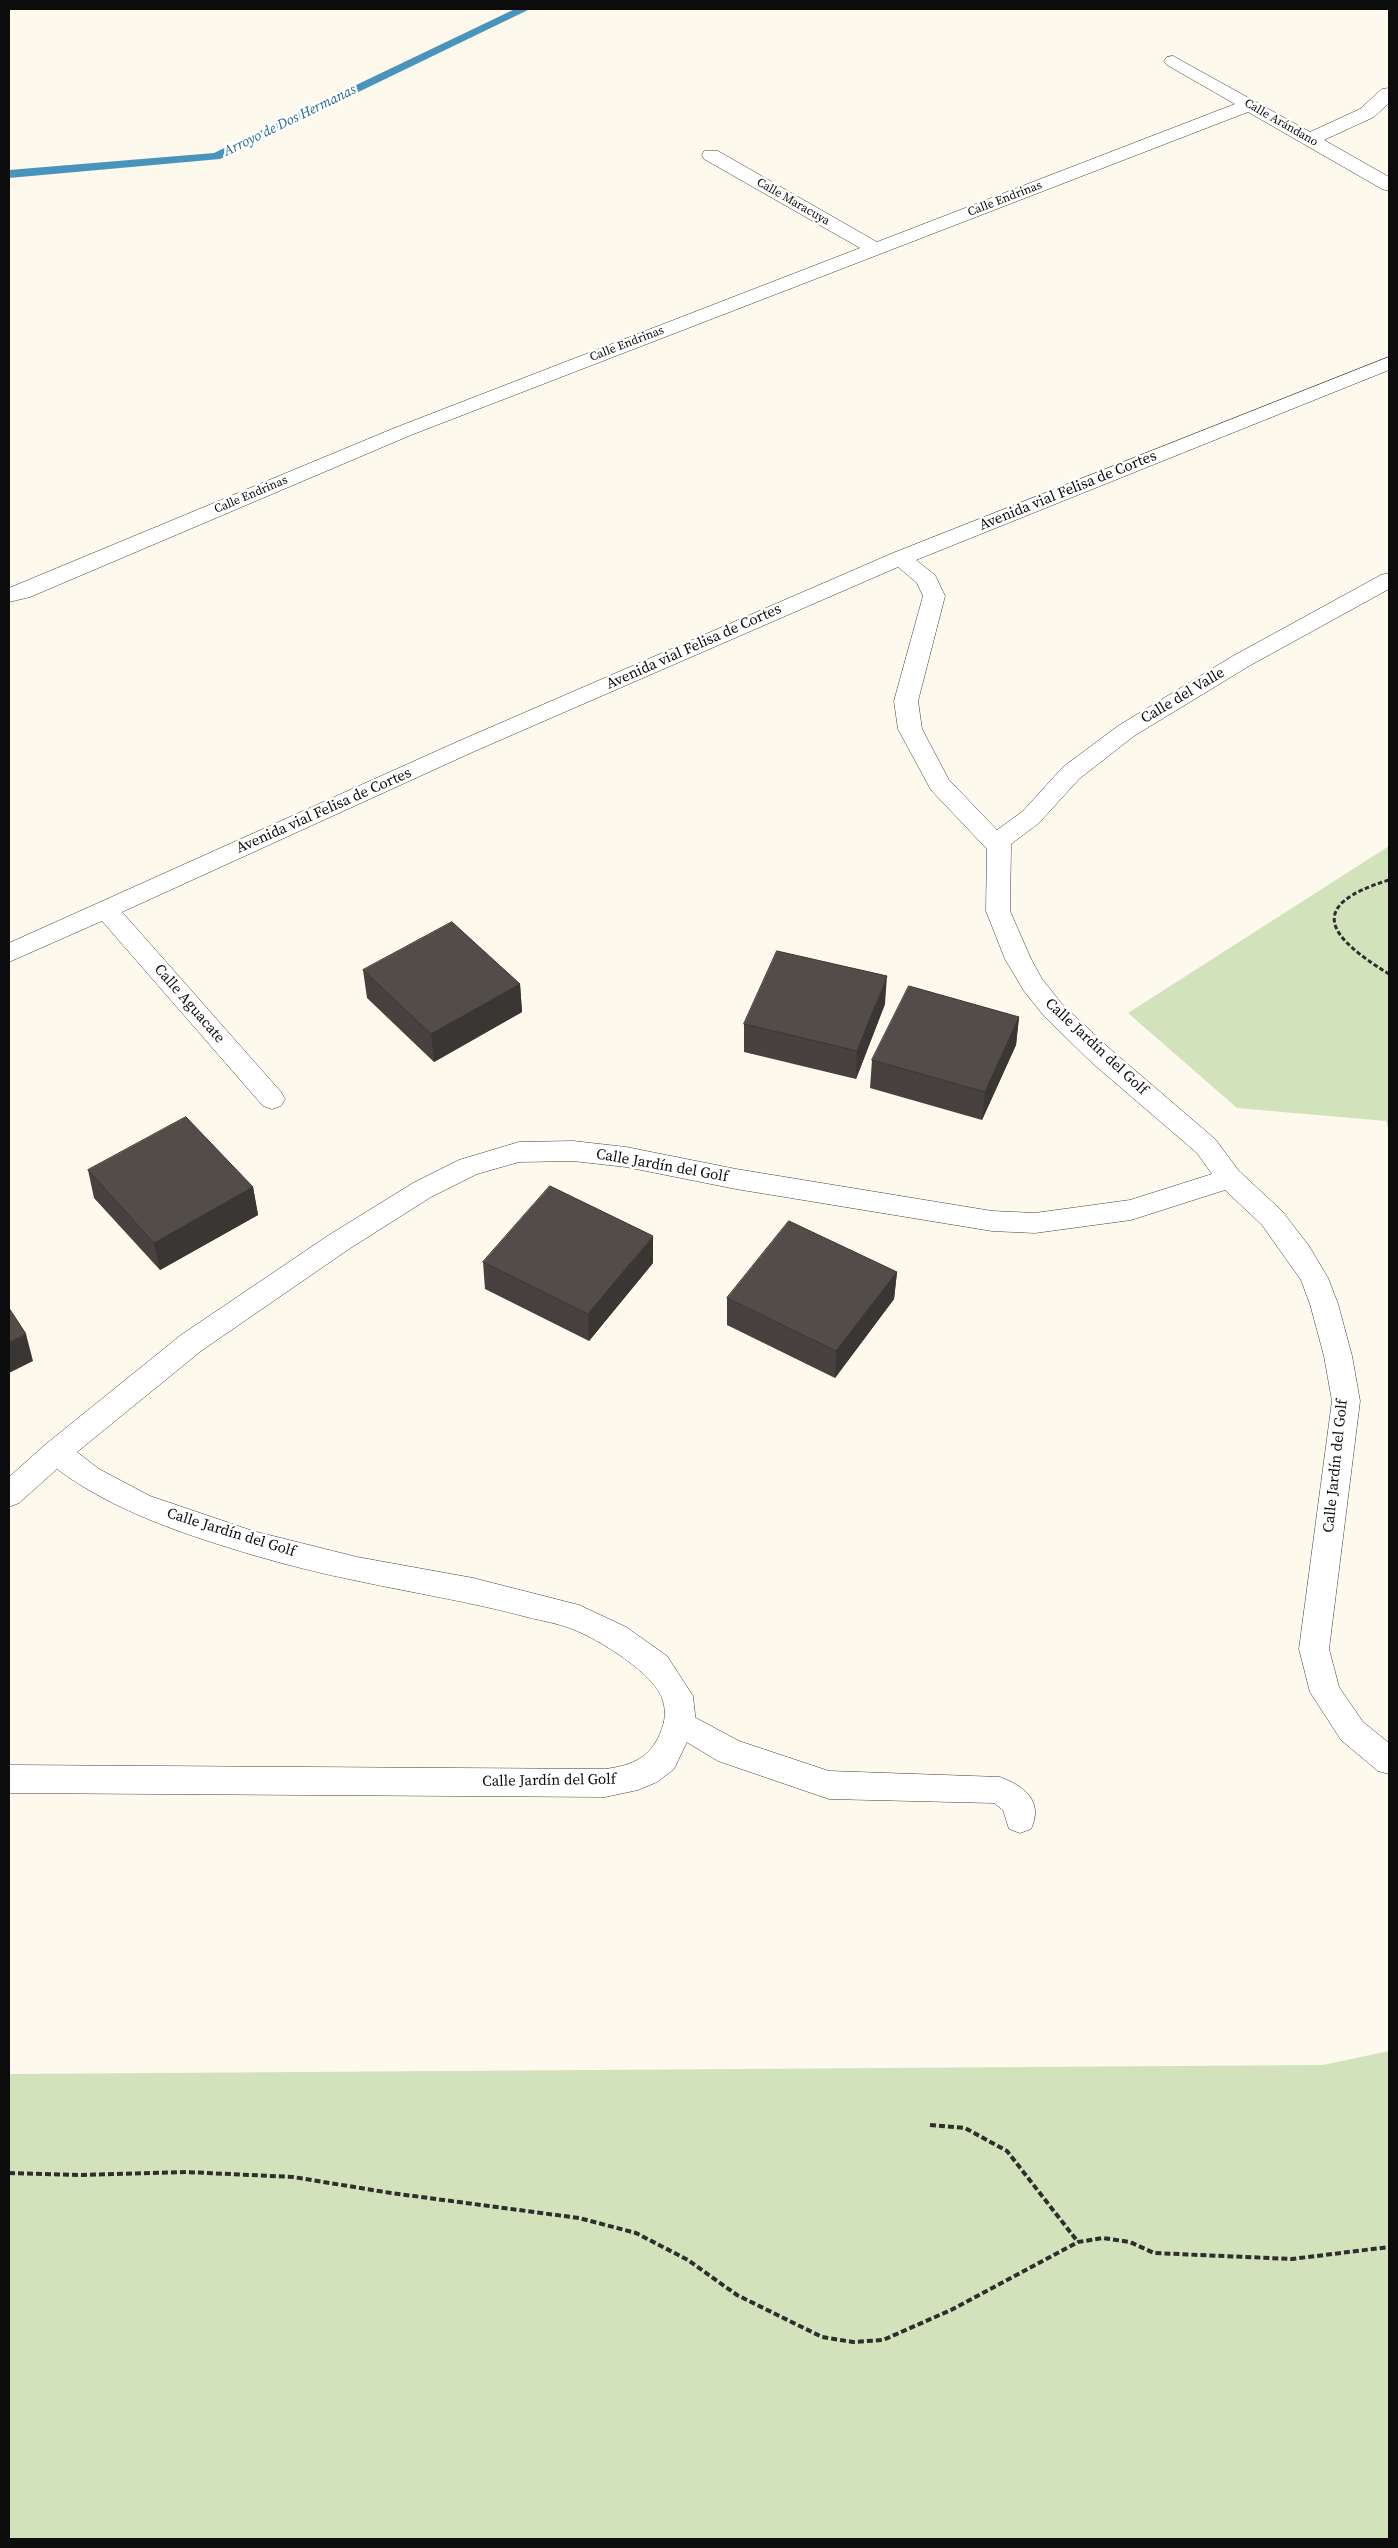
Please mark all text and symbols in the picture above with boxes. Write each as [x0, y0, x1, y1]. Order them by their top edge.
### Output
water label: Arroyo de Dos Hermanas [221, 82, 359, 160]
street label: Calle Arándano [1242, 96, 1320, 150]
street label: Calle Maracuya [754, 175, 832, 229]
street label: Calle Endrinas [966, 178, 1044, 220]
street label: Calle Endrinas [588, 323, 666, 365]
street label: Avenida vial Felisa de Cortes [977, 447, 1159, 535]
street label: Calle Endrinas [212, 473, 290, 517]
street label: Avenida vial Felisa de Cortes [604, 600, 784, 694]
street label: Calle del Valle [1138, 664, 1228, 728]
street label: Avenida vial Felisa de Cortes [234, 764, 414, 858]
street label: Calle Aguacate [150, 961, 228, 1047]
street label: Calle Jardín del Golf [1041, 995, 1151, 1099]
street label: Calle Jardín del Golf [595, 1146, 729, 1186]
street label: Calle Jardín del Golf [1320, 1399, 1352, 1533]
street label: Calle Jardín del Golf [164, 1505, 298, 1561]
street label: Calle Jardín del Golf [482, 1771, 616, 1791]

